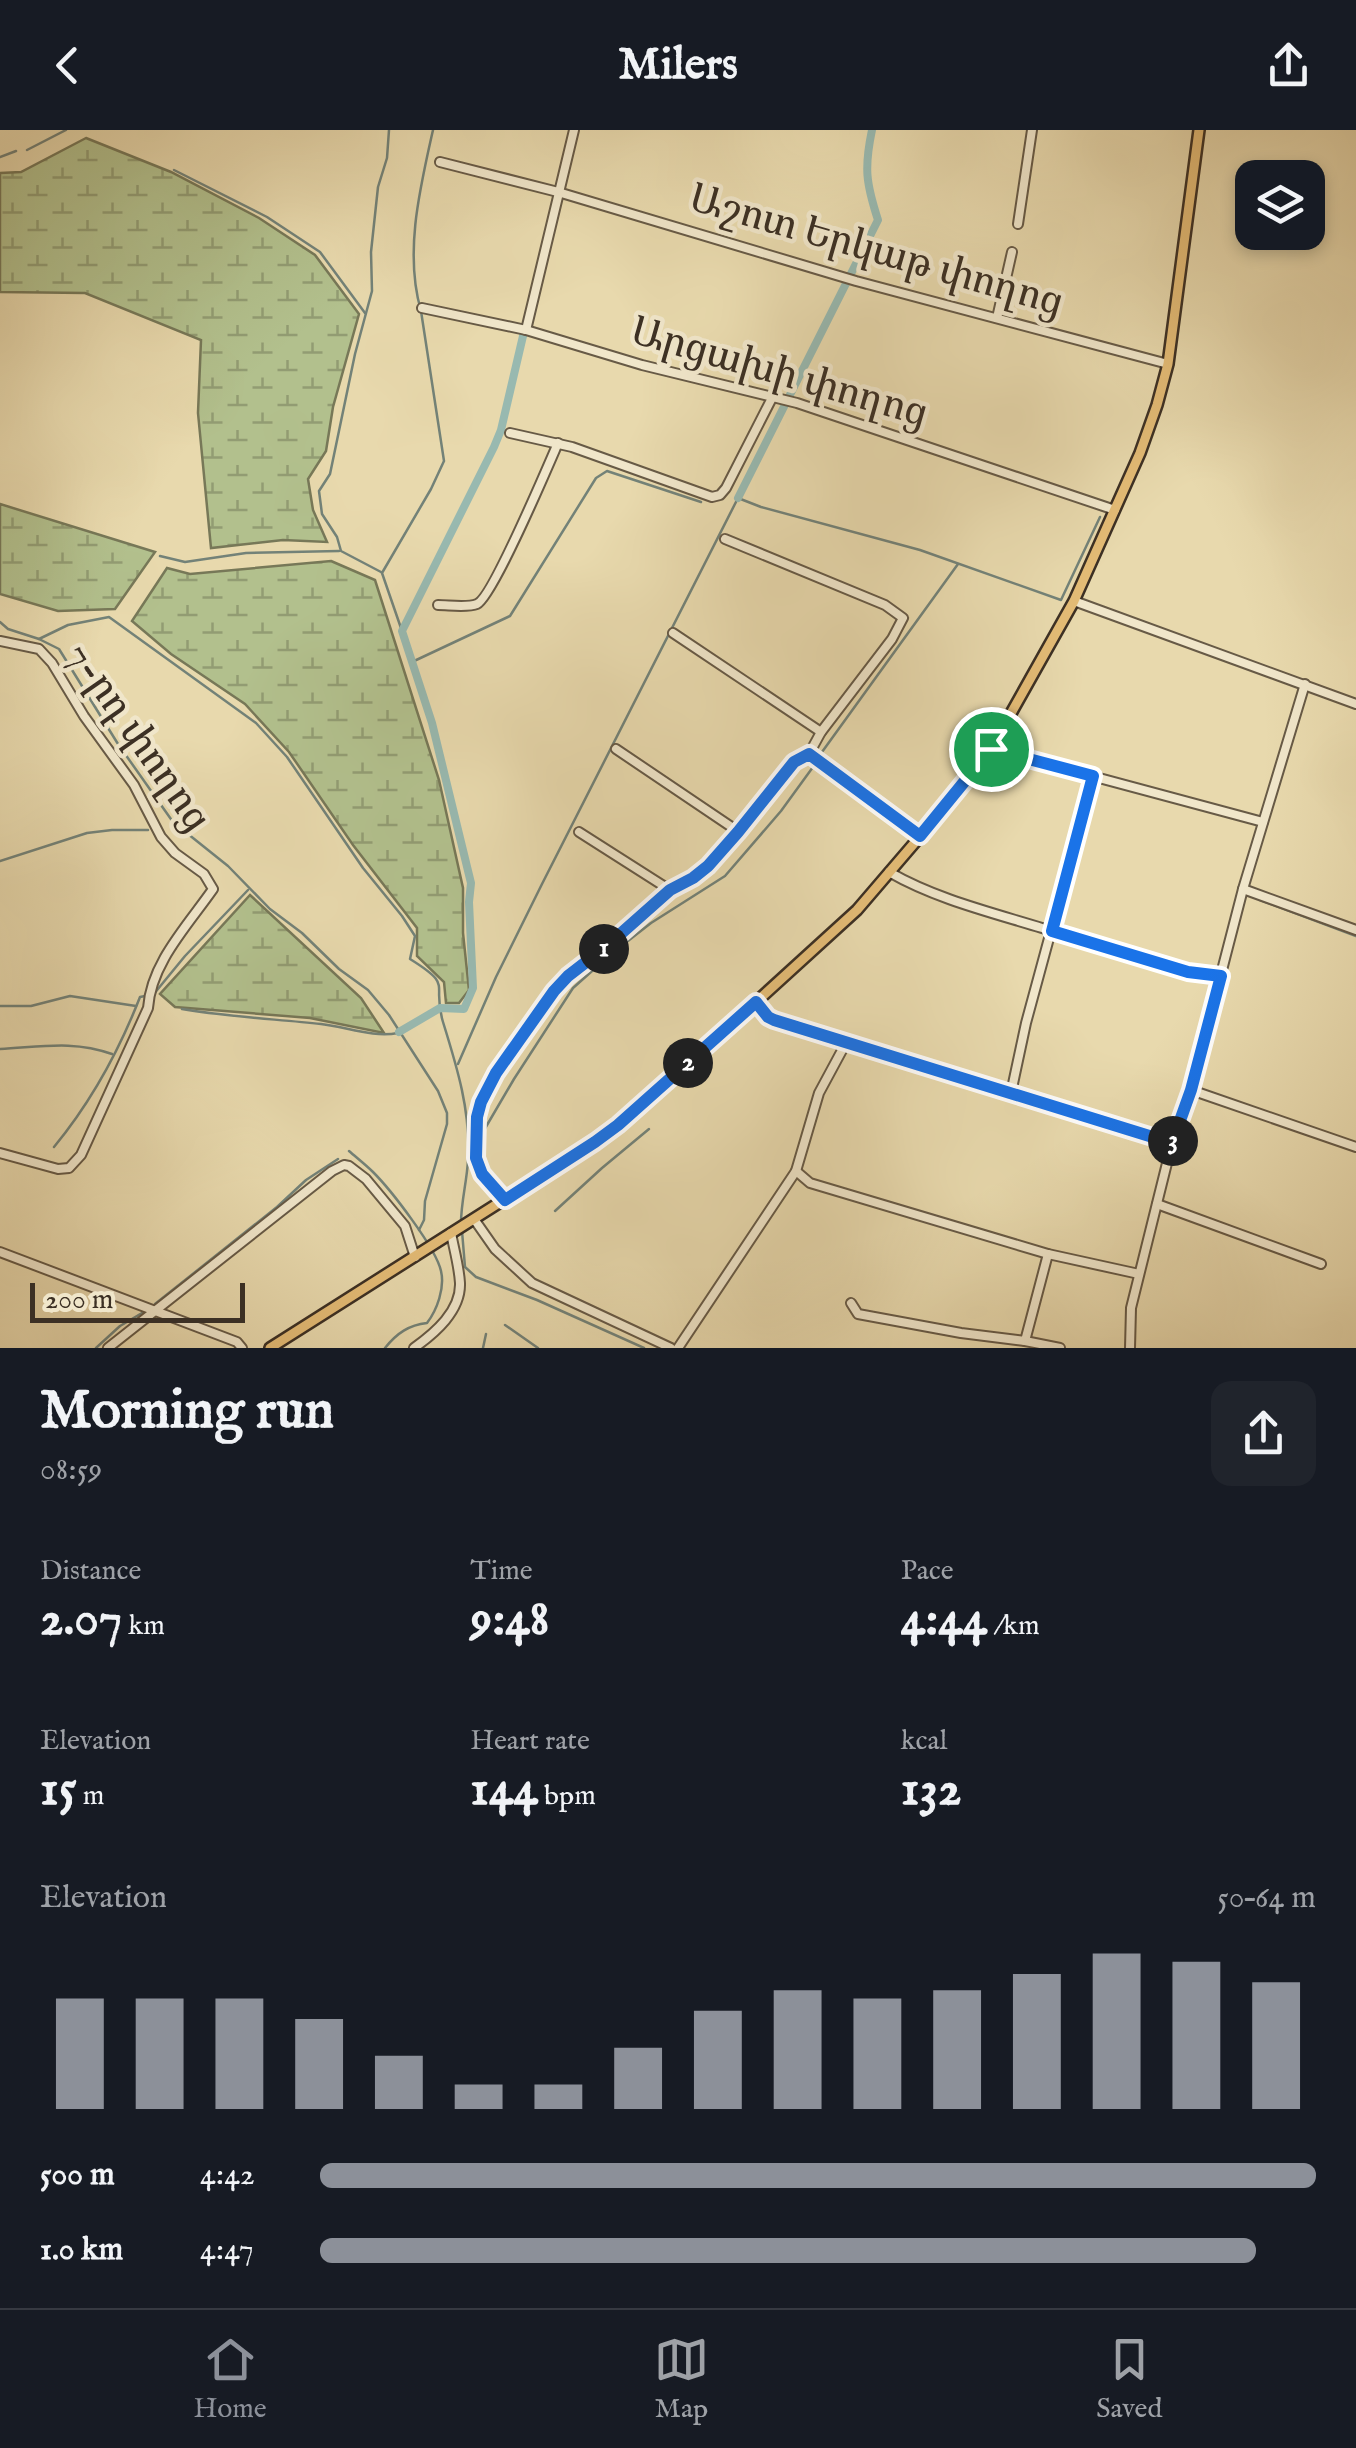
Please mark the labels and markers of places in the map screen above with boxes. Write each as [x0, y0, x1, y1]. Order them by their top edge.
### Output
pin [949, 707, 1034, 792]
pin: 1 [579, 924, 629, 974]
pin: 2 [663, 1038, 713, 1088]
pin: 3 [1148, 1116, 1198, 1166]

